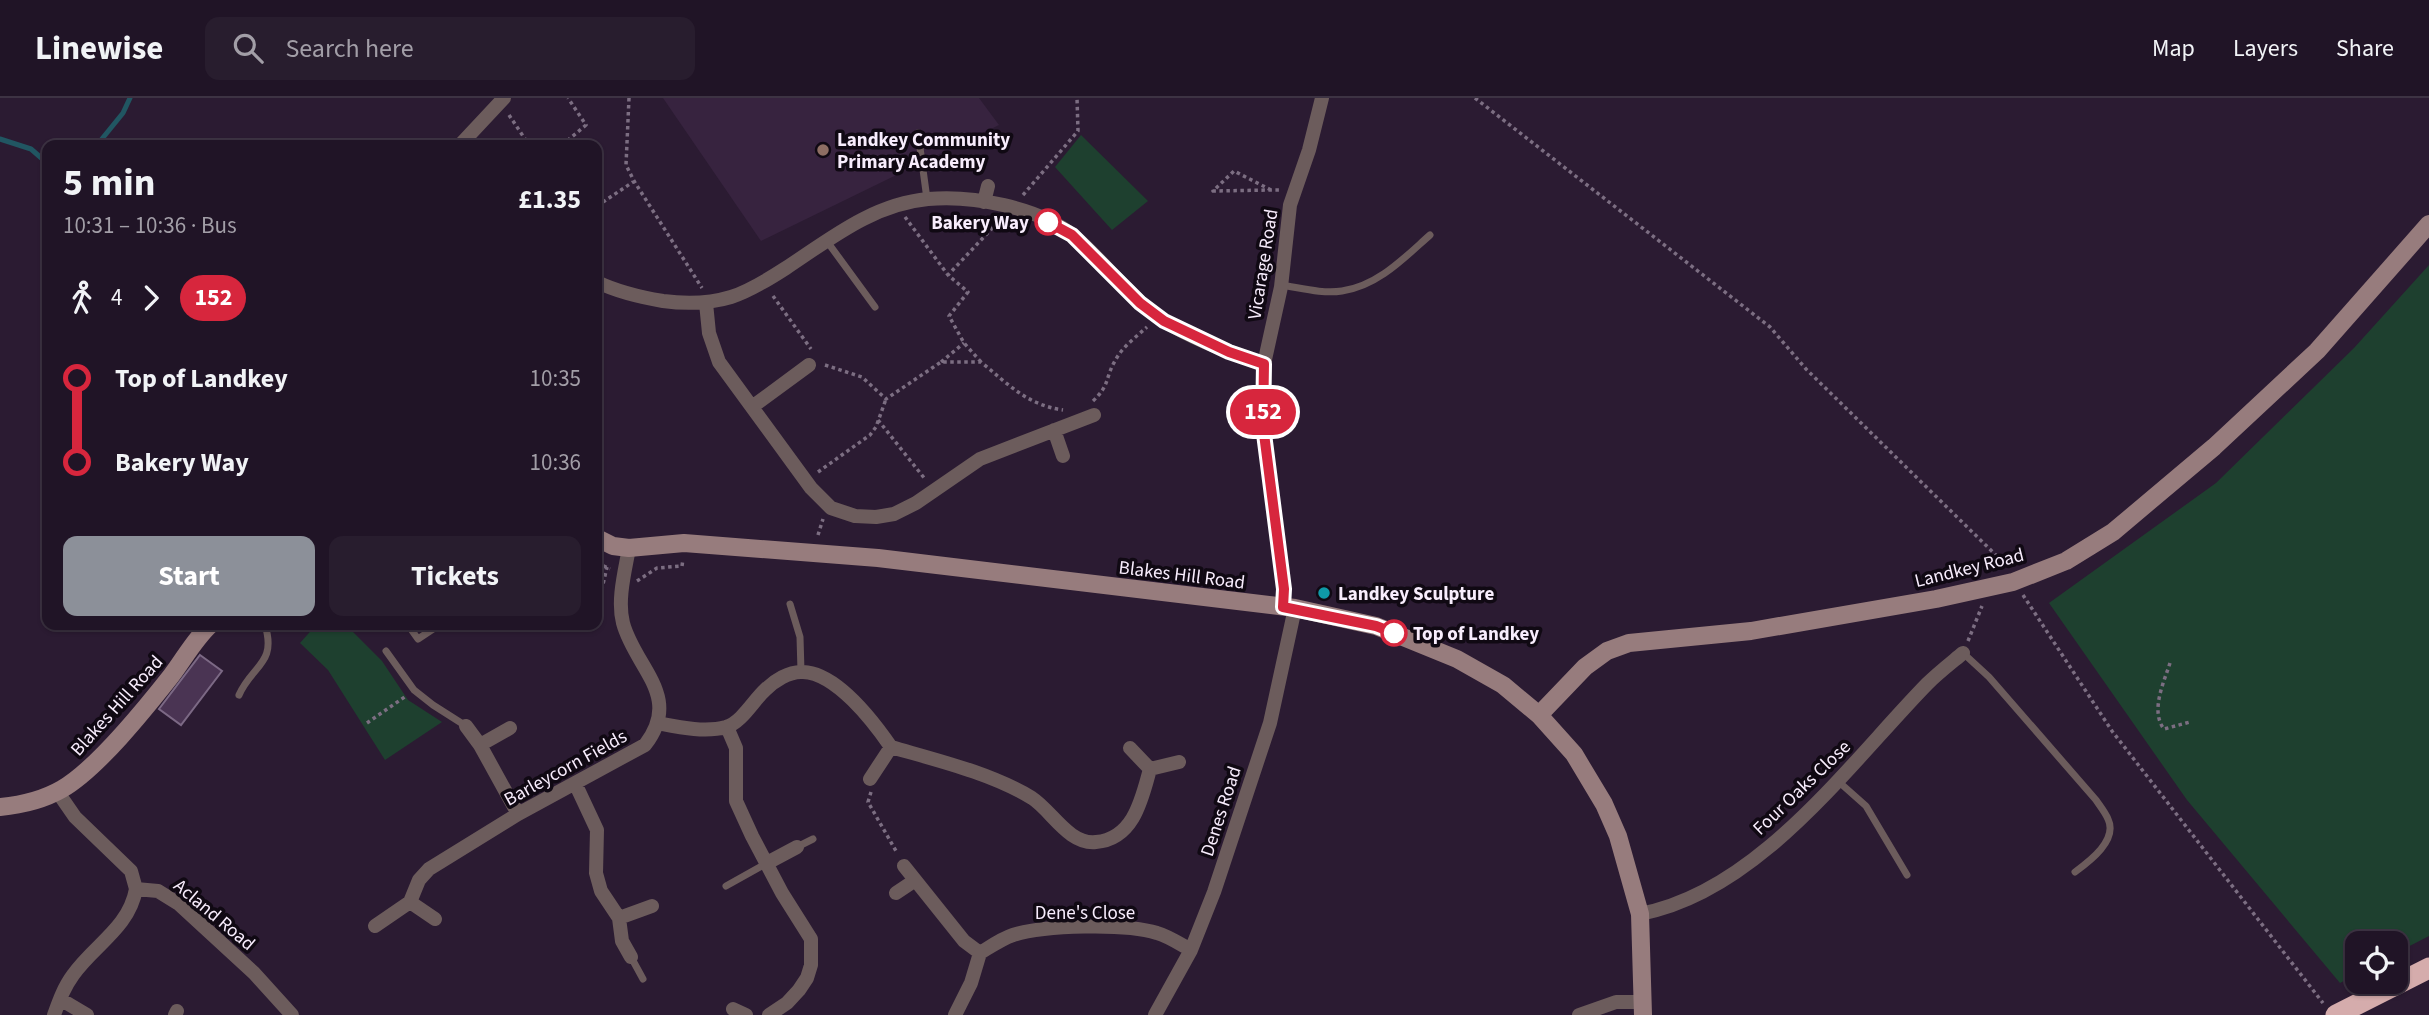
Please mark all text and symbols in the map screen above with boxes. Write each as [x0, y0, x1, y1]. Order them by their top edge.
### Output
search box [205, 17, 695, 80]
text: Linewise [35, 25, 163, 72]
icon: search [229, 29, 267, 67]
text: Search here [285, 30, 414, 67]
text: Map [2152, 31, 2195, 66]
text: Layers [2233, 31, 2298, 66]
text: Share [2336, 31, 2394, 66]
place label: Landkey Community Primary Academy [837, 127, 1010, 176]
marker: Landkey Community Primary Academy [815, 142, 831, 158]
text: 5 min [63, 156, 155, 210]
text: £1.35 [518, 181, 581, 218]
street label: Vicarage Road [1241, 207, 1286, 321]
text: 10:31 – 10:36 · Bus [63, 209, 237, 242]
marker: Bakery Way [1035, 209, 1061, 235]
place label: Bakery Way [931, 210, 1029, 237]
icon: walk [63, 279, 101, 317]
icon: forward [132, 279, 170, 317]
text: 152 [194, 280, 232, 315]
text: 4 [111, 281, 122, 314]
text: Top of Landkey [115, 360, 288, 397]
text: 10:35 [530, 362, 581, 395]
line badge: 152 [1223, 389, 1303, 435]
text: 152 [1244, 394, 1282, 429]
text: Bakery Way [115, 444, 249, 481]
text: 10:36 [530, 446, 581, 479]
button: Start [63, 536, 315, 616]
button: Tickets [329, 536, 581, 616]
street label: Landkey Road [1912, 542, 2027, 595]
street label: Blakes Hill Road [1117, 554, 1247, 597]
place label: Landkey Sculpture [1338, 581, 1494, 608]
marker: Landkey Sculpture [1316, 585, 1332, 601]
marker: Top of Landkey [1381, 620, 1407, 646]
place label: Top of Landkey [1413, 621, 1539, 648]
street label: Blakes Hill Road [65, 650, 170, 762]
street label: Barleycorn Fields [499, 723, 632, 813]
street label: Four Oaks Close [1747, 734, 1857, 842]
street label: Denes Road [1194, 763, 1249, 860]
street label: Acland Road [167, 873, 261, 957]
street label: Dene's Close [1035, 900, 1135, 927]
map controls [2345, 931, 2408, 994]
button: locate [2345, 931, 2408, 994]

